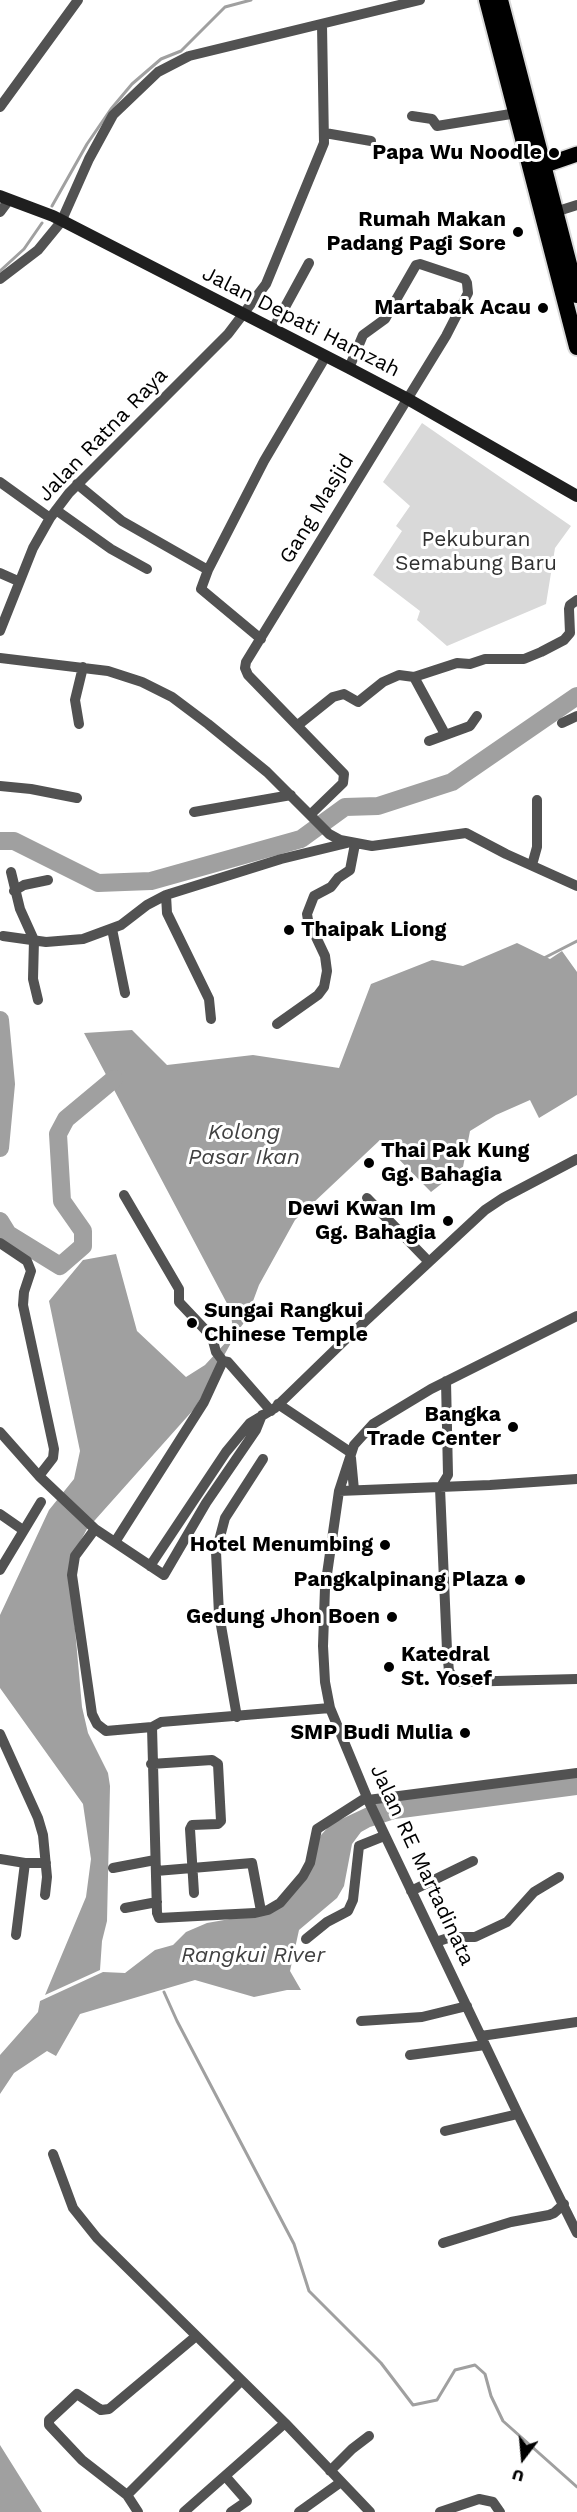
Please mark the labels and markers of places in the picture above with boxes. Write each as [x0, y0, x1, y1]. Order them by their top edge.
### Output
place label: Papa Wu Noodle [372, 140, 542, 166]
marker: Papa Wu Noodle [547, 146, 561, 160]
place label: Rumah Makan Padang Pagi Sore [326, 207, 506, 257]
marker: Rumah Makan Padang Pagi Sore [511, 225, 525, 239]
place label: Martabak Acau [374, 295, 531, 321]
marker: Martabak Acau [536, 301, 550, 315]
place label: Thaipak Liong [301, 917, 446, 943]
marker: Thaipak Liong [282, 923, 296, 937]
place label: Thai Pak Kung Gg. Bahagia [381, 1138, 529, 1188]
marker: Thai Pak Kung Gg. Bahagia [362, 1156, 376, 1170]
place label: Dewi Kwan Im Gg. Bahagia [287, 1196, 436, 1246]
marker: Dewi Kwan Im Gg. Bahagia [441, 1214, 455, 1228]
place label: Sungai Rangkui Chinese Temple [204, 1298, 368, 1348]
marker: Sungai Rangkui Chinese Temple [185, 1316, 199, 1330]
place label: Bangka Trade Center [367, 1402, 501, 1452]
marker: Bangka Trade Center [506, 1420, 520, 1434]
place label: Hotel Menumbing [190, 1532, 373, 1558]
marker: Hotel Menumbing [378, 1538, 392, 1552]
place label: Pangkalpinang Plaza [294, 1567, 508, 1593]
marker: Pangkalpinang Plaza [513, 1573, 527, 1587]
place label: Gedung Jhon Boen [186, 1604, 380, 1630]
marker: Gedung Jhon Boen [385, 1610, 399, 1624]
place label: Katedral St. Yosef [401, 1642, 492, 1692]
marker: Katedral St. Yosef [382, 1660, 396, 1674]
place label: SMP Budi Mulia [290, 1720, 453, 1746]
marker: SMP Budi Mulia [458, 1726, 472, 1740]

